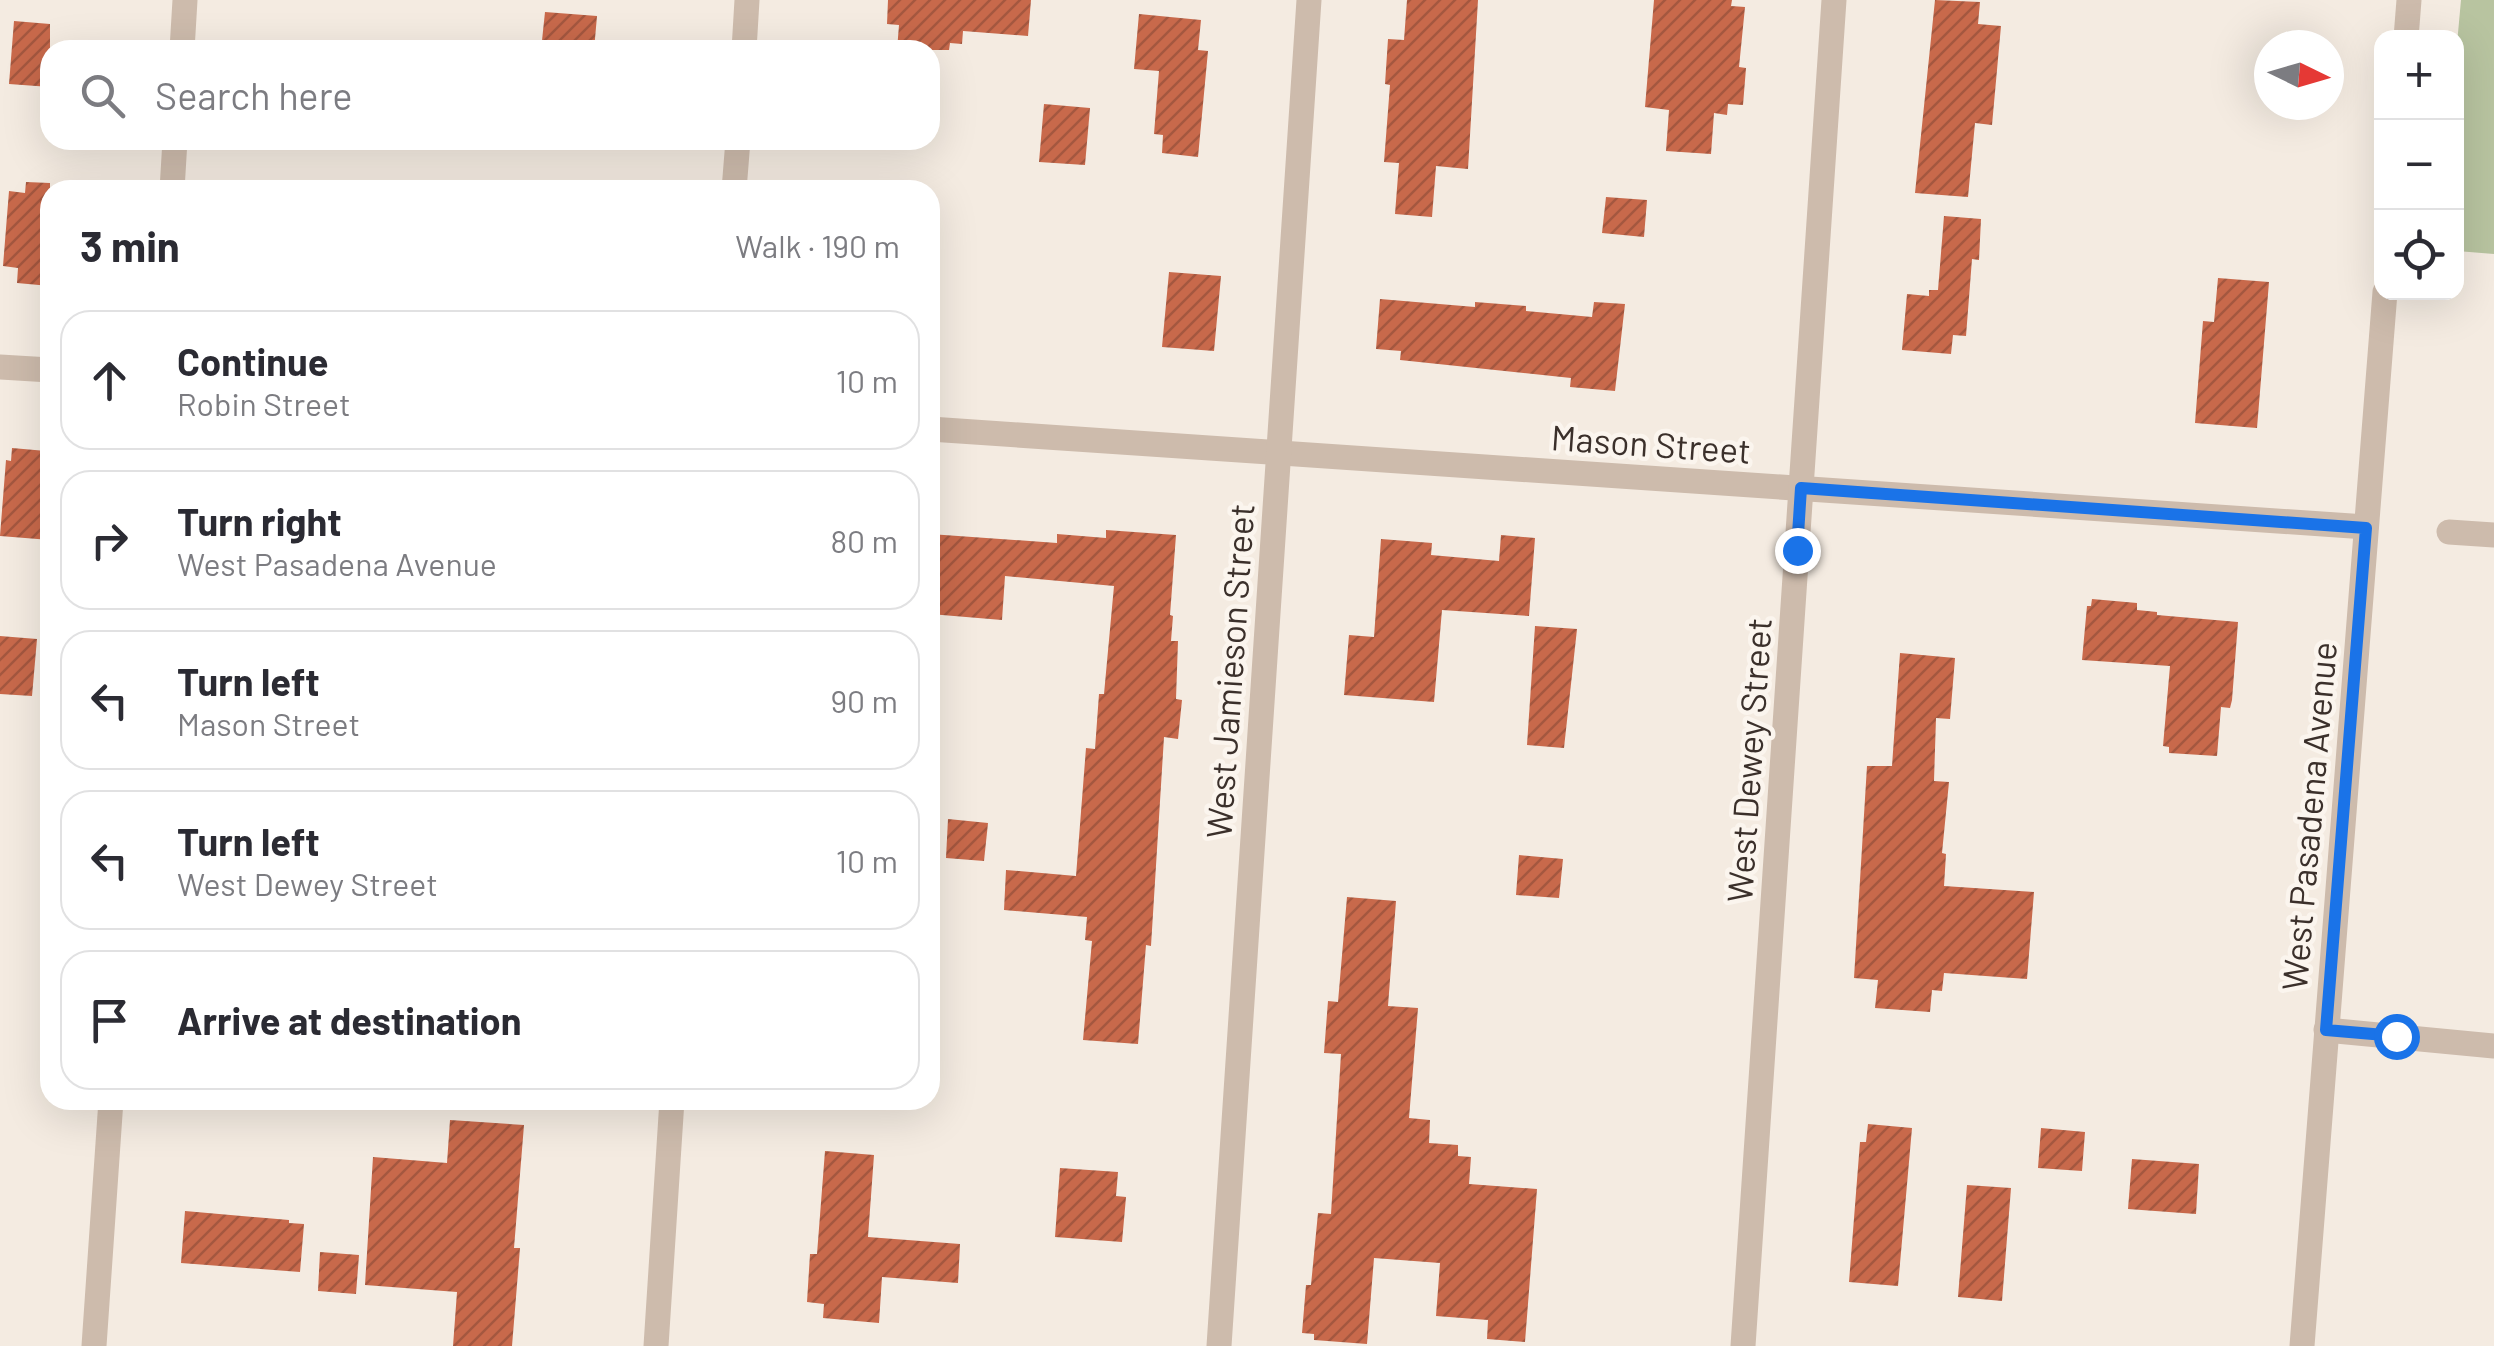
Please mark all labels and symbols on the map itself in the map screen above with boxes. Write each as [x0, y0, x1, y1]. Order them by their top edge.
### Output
north arrow [2254, 30, 2344, 120]
street label: Mason Street [1550, 415, 1752, 471]
street label: West Jamieson Street [1196, 502, 1262, 840]
route end [1775, 528, 1821, 574]
street label: West Dewey Street [1717, 616, 1779, 904]
street label: West Pasadena Avenue [2272, 640, 2344, 992]
route start [2374, 1014, 2420, 1060]

